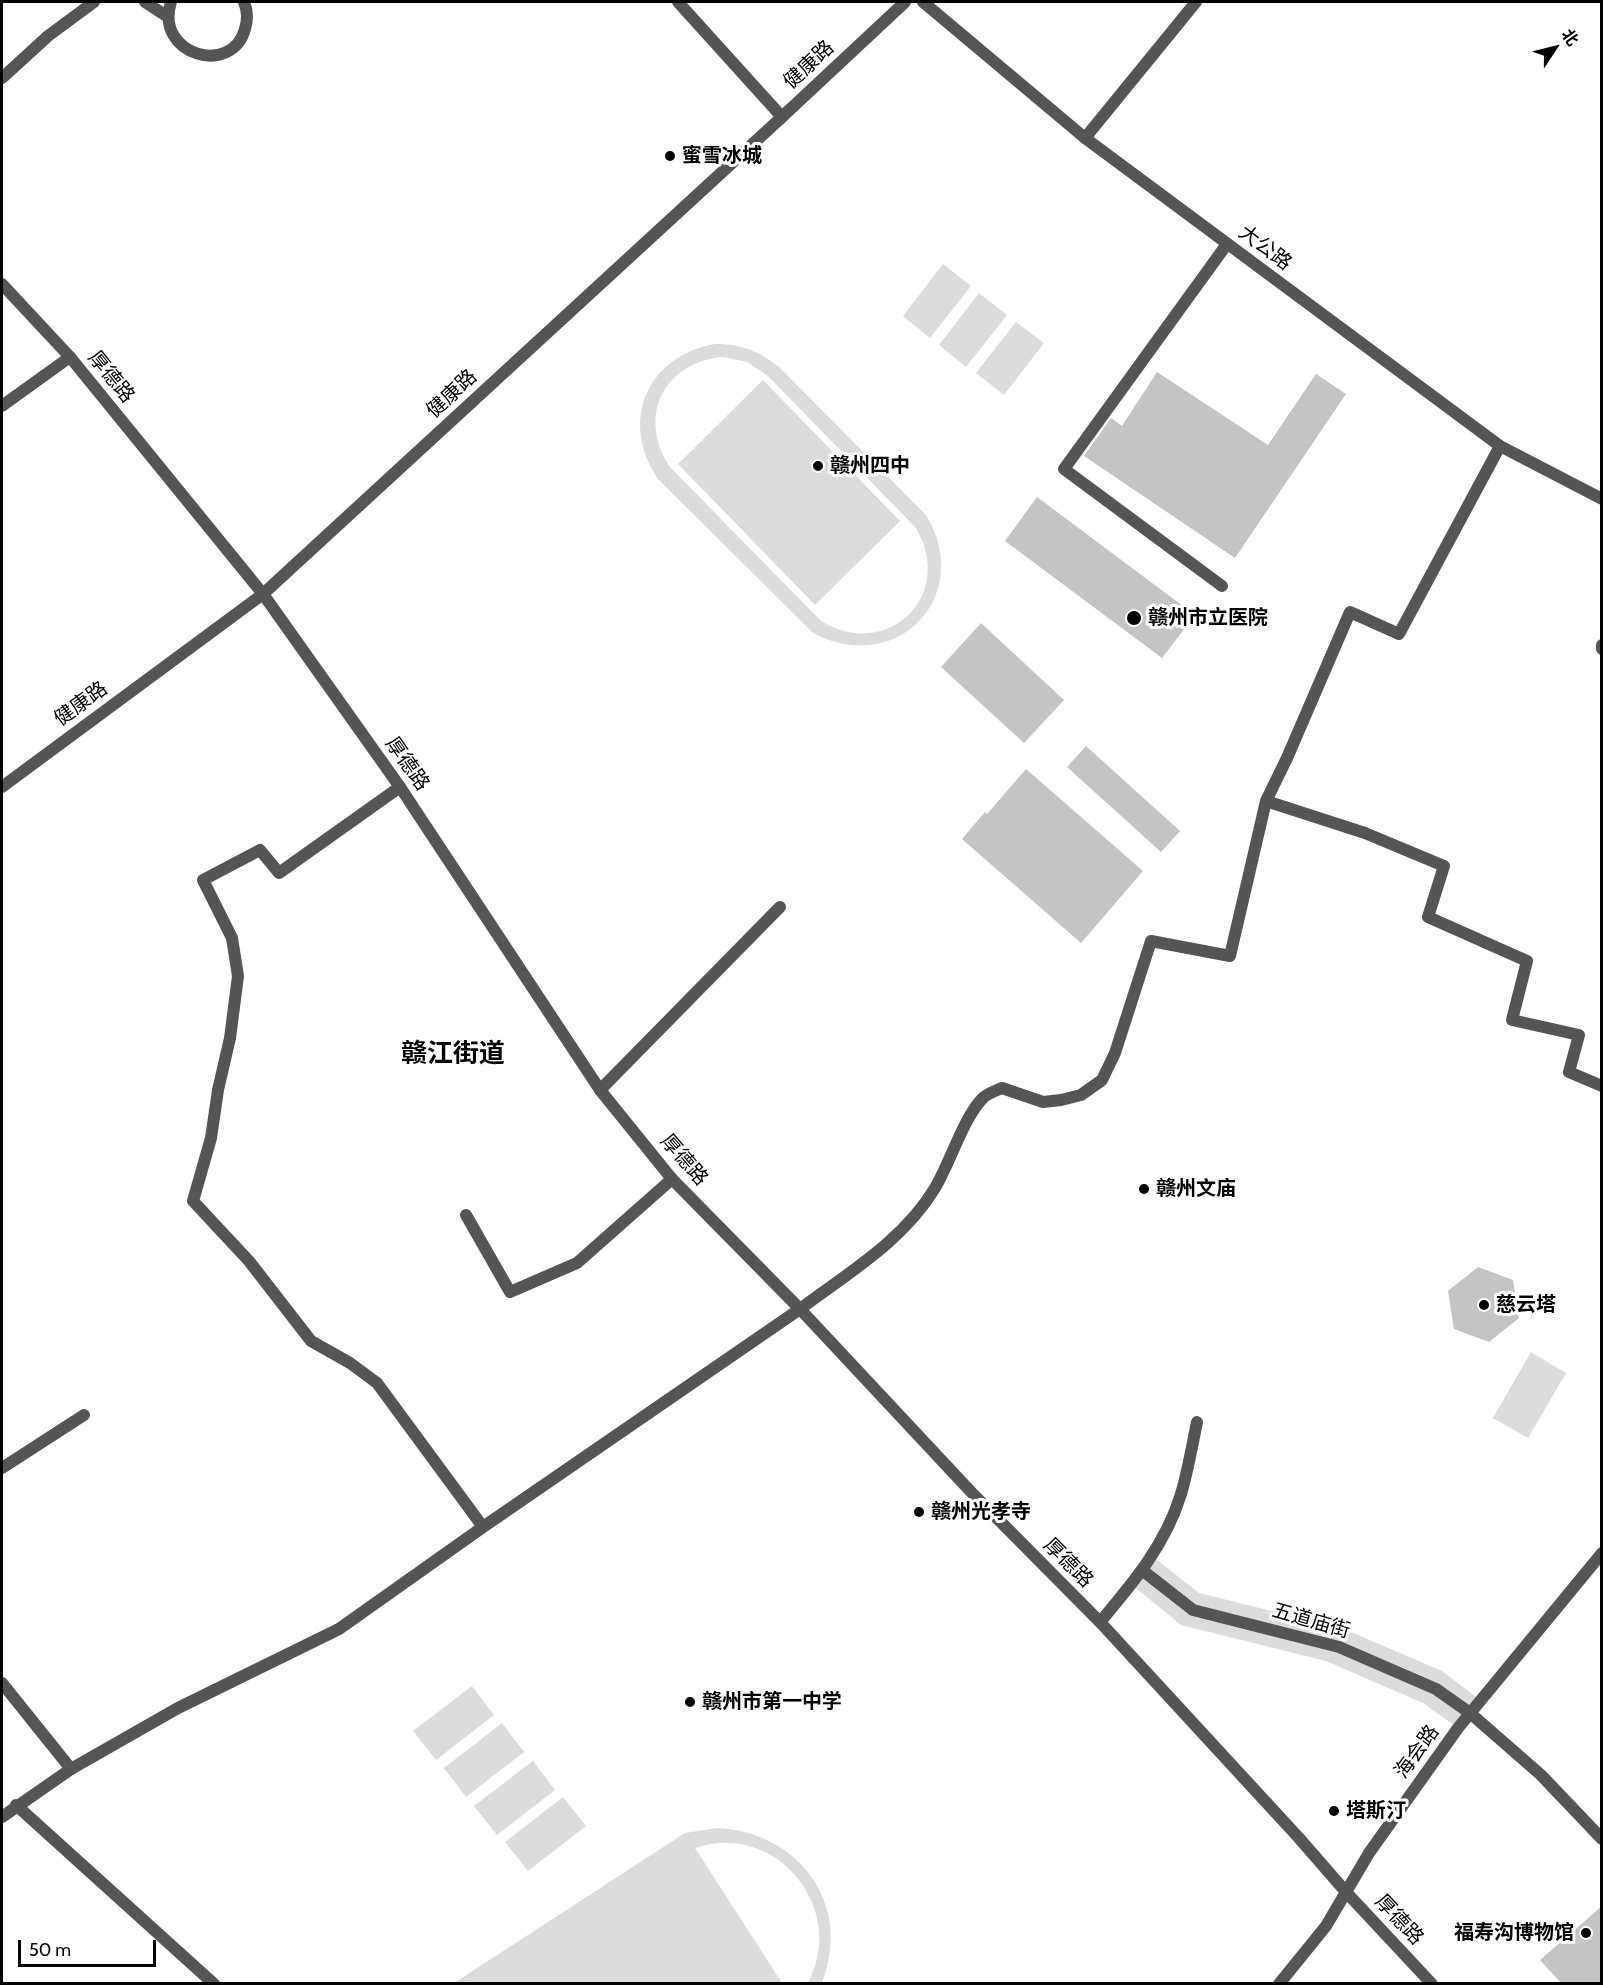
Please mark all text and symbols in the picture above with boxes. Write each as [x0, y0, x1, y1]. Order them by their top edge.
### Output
north arrow [1525, 18, 1585, 78]
text: 北 [1558, 25, 1583, 49]
street label: 健康路 [779, 36, 839, 94]
place label: 蜜雪冰城 [682, 144, 762, 168]
marker: 蜜雪冰城 [663, 149, 677, 163]
street label: 大公路 [1234, 220, 1296, 276]
street label: 厚德路 [83, 346, 139, 408]
street label: 健康路 [422, 365, 482, 423]
place label: 赣州四中 [830, 454, 910, 478]
marker: 赣州四中 [811, 459, 825, 473]
place label: 赣州市立医院 [1148, 606, 1268, 630]
marker: 赣州市立医院 [1125, 609, 1143, 627]
street label: 健康路 [50, 677, 112, 731]
street label: 厚德路 [380, 733, 434, 795]
district label: 赣江街道 [401, 1038, 505, 1070]
street label: 厚德路 [655, 1129, 713, 1191]
place label: 赣州文庙 [1156, 1177, 1236, 1201]
marker: 赣州文庙 [1137, 1182, 1151, 1196]
place label: 慈云塔 [1496, 1293, 1556, 1317]
marker: 慈云塔 [1477, 1298, 1491, 1312]
place label: 赣州光孝寺 [931, 1500, 1031, 1524]
marker: 赣州光孝寺 [912, 1505, 926, 1519]
street label: 厚德路 [1038, 1533, 1098, 1593]
street label: 五道庙街 [1269, 1598, 1353, 1644]
place label: 赣州市第一中学 [702, 1690, 842, 1714]
marker: 赣州市第一中学 [683, 1695, 697, 1709]
street label: 海会路 [1390, 1721, 1444, 1783]
place label: 塔斯汀 [1346, 1799, 1406, 1823]
marker: 塔斯汀 [1327, 1804, 1341, 1818]
street label: 厚德路 [1370, 1890, 1428, 1950]
place label: 福寿沟博物馆 [1454, 1921, 1574, 1945]
marker: 福寿沟博物馆 [1579, 1926, 1593, 1940]
scale bar [21, 1928, 159, 1966]
text: 50 m [29, 1939, 71, 1961]

